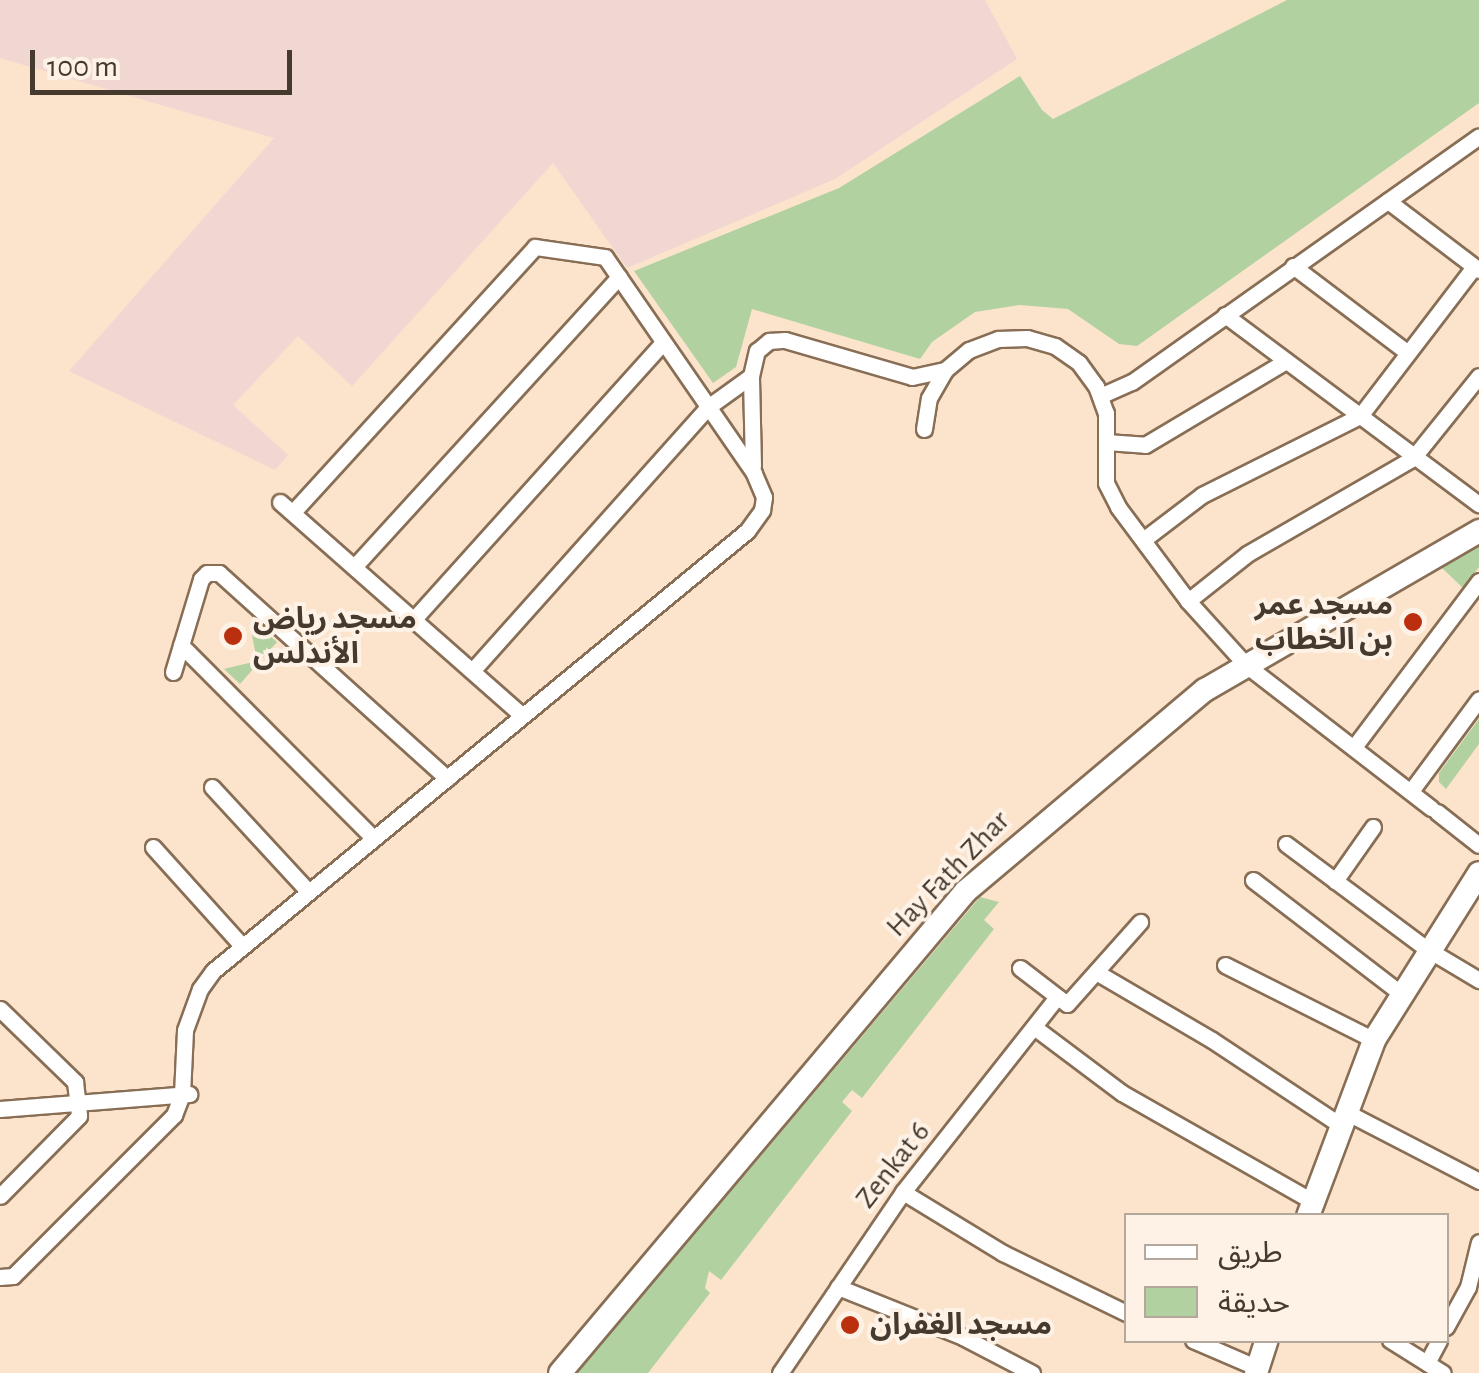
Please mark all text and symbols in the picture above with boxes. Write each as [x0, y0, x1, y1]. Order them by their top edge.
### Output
scale bar [35, 30, 298, 92]
text: 100 m [47, 52, 118, 82]
place label: مسجد عمر بن الخطاب [1255, 587, 1393, 658]
place label: مسجد رياض الأندلس [253, 601, 417, 672]
marker: مسجد عمر بن الخطاب [1402, 611, 1424, 633]
marker: مسجد رياض الأندلس [222, 625, 244, 647]
street label: Hay Fath Zhar [879, 803, 1017, 945]
street label: Zenkat 6 [848, 1115, 938, 1215]
legend [1124, 1213, 1449, 1343]
text: طريق [1218, 1238, 1283, 1268]
text: حديقة [1218, 1288, 1290, 1318]
place label: مسجد الغفران [870, 1307, 1052, 1343]
marker: مسجد الغفران [839, 1314, 861, 1336]

